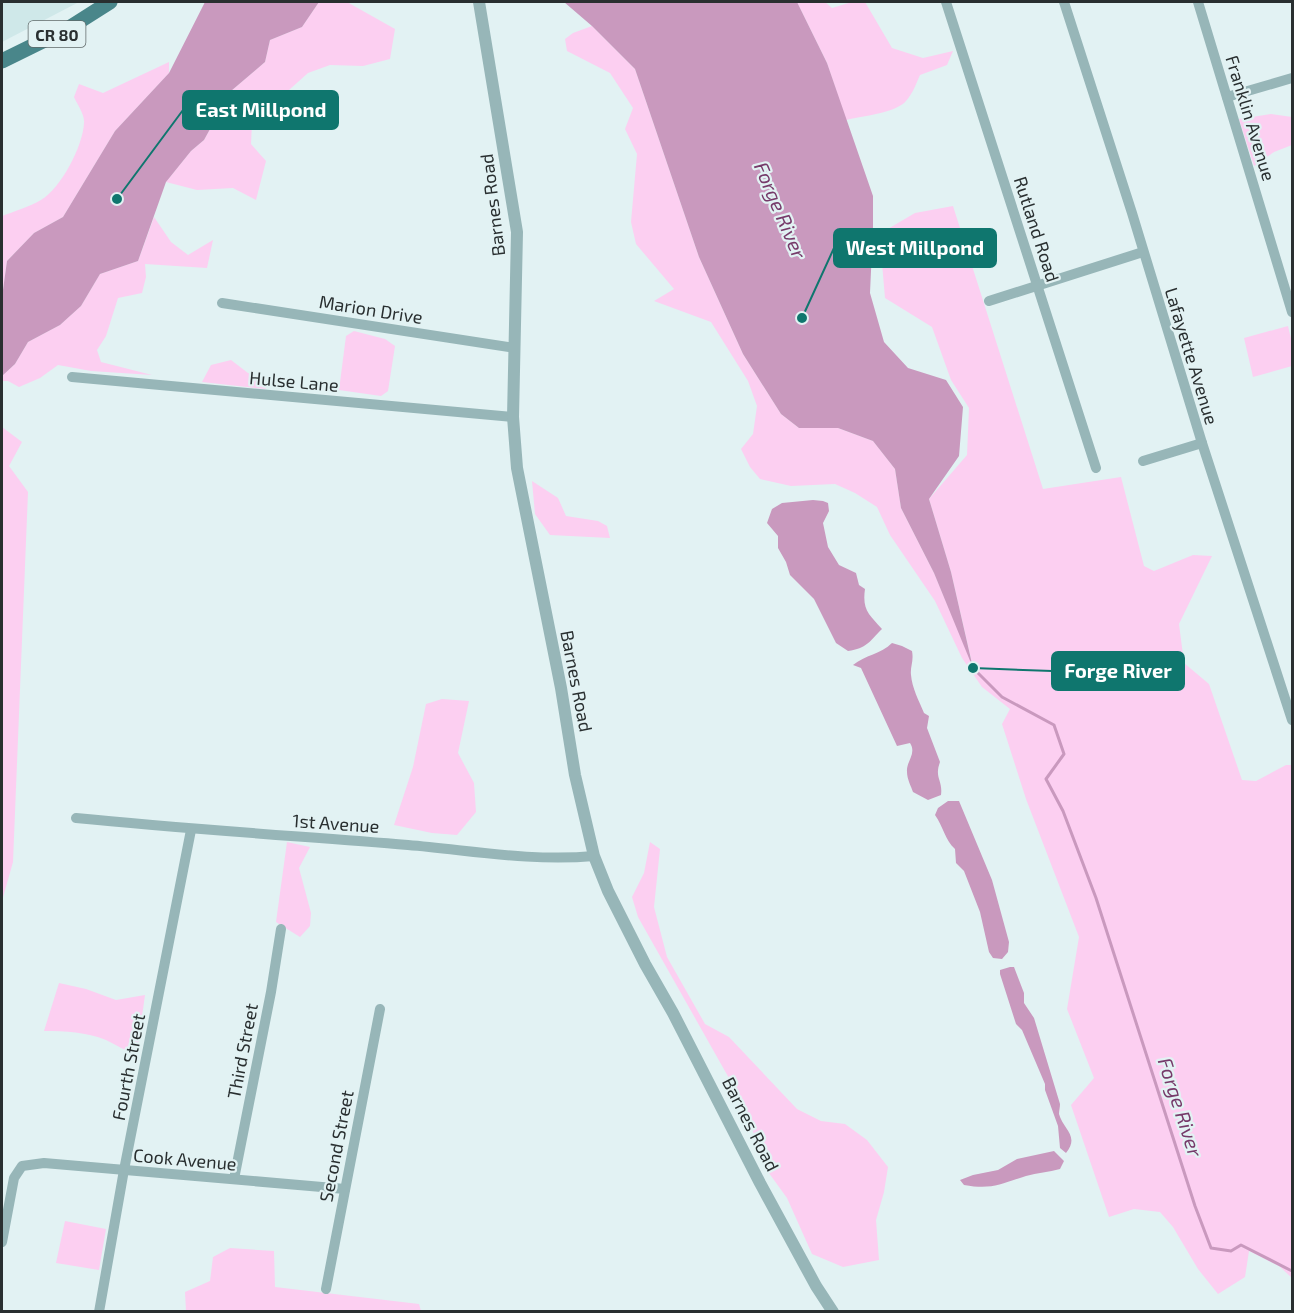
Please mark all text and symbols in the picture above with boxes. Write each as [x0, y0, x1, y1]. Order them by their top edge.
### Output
road number: CR 80 [28, 21, 86, 47]
street label: Franklin Avenue [1221, 52, 1281, 184]
callout: East Millpond [183, 91, 338, 129]
text: East Millpond [196, 97, 326, 121]
street label: Barnes Road [475, 153, 509, 257]
water label: Forge River [750, 158, 813, 263]
street label: Rutland Road [1010, 173, 1064, 285]
callout: West Millpond [834, 229, 996, 267]
text: West Millpond [846, 235, 984, 259]
street label: Lafayette Avenue [1161, 285, 1223, 427]
street label: Marion Drive [318, 290, 424, 328]
street label: Hulse Lane [248, 366, 340, 396]
street label: Barnes Road [556, 628, 598, 734]
callout: Forge River [1052, 652, 1184, 690]
text: Forge River [1064, 658, 1172, 682]
street label: 1st Avenue [292, 809, 380, 837]
street label: Third Street [222, 1001, 262, 1101]
street label: Fourth Street [107, 1012, 149, 1122]
water label: Forge River [1154, 1054, 1209, 1161]
street label: Barnes Road [718, 1073, 784, 1175]
street label: Second Street [314, 1088, 358, 1204]
street label: Cook Avenue [132, 1144, 238, 1174]

